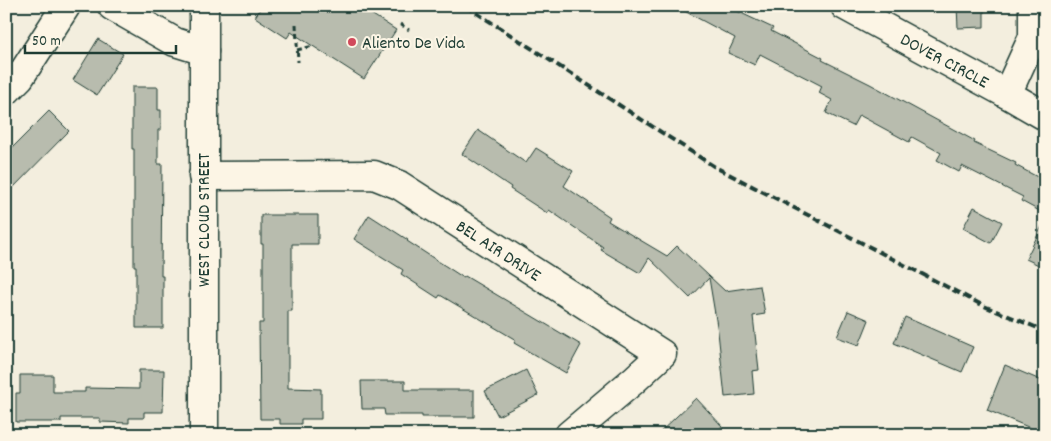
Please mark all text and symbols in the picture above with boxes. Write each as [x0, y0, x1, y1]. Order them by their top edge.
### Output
scale bar [25, 22, 176, 54]
street label: DOVER CIRCLE [895, 28, 993, 96]
text: 50 m [32, 31, 61, 53]
place label: Aliento De Vida [362, 32, 465, 57]
marker: Aliento De Vida [346, 36, 358, 48]
street label: WEST CLOUD STREET [193, 153, 218, 287]
street label: BEL AIR DRIVE [450, 215, 545, 289]

